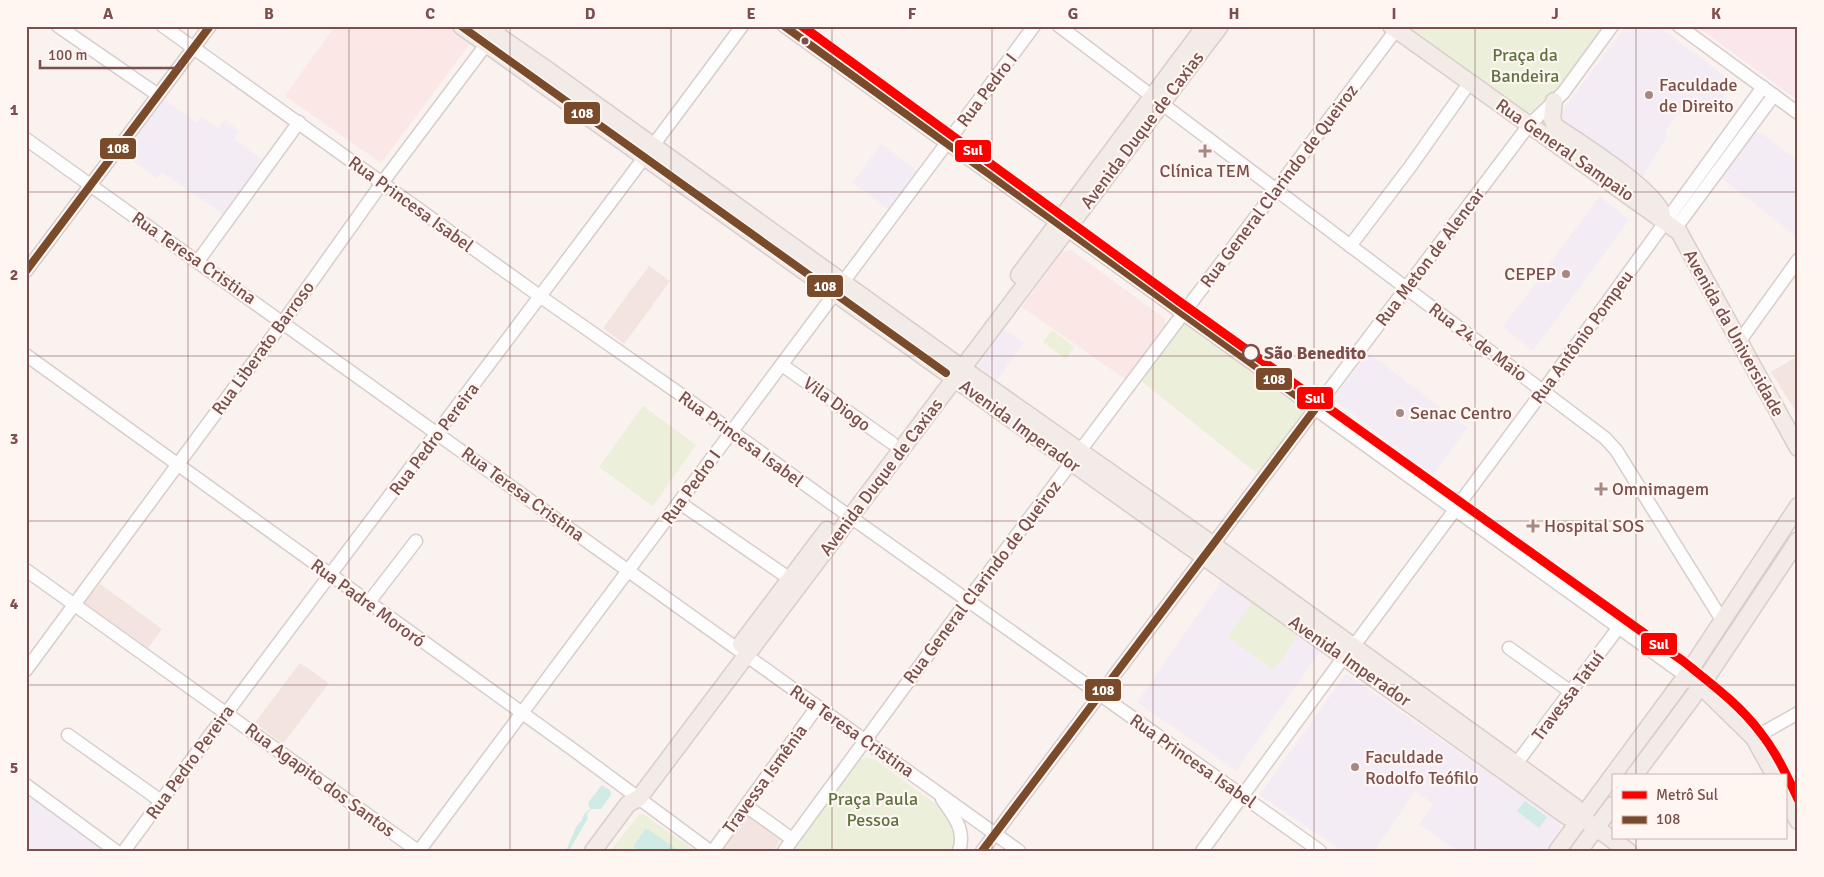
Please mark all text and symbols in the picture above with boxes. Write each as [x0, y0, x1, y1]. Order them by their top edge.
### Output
text: A [103, 4, 114, 24]
text: B [264, 4, 274, 24]
text: C [425, 4, 435, 24]
text: D [585, 4, 596, 24]
text: E [746, 4, 756, 24]
text: F [908, 4, 917, 24]
text: G [1068, 4, 1078, 24]
text: H [1229, 4, 1239, 24]
text: I [1391, 4, 1397, 24]
text: J [1551, 4, 1559, 24]
text: K [1711, 4, 1721, 24]
unlabelled marker [800, 36, 810, 46]
scale bar [40, 38, 180, 70]
park label: Praça da Bandeira [1491, 44, 1559, 87]
text: 100 m [48, 46, 88, 64]
street label: Avenida Duque de Caxias [1076, 47, 1208, 213]
street label: Rua Pedro I [952, 49, 1022, 131]
place label: Faculdade de Direito [1659, 74, 1738, 117]
street label: Rua General Clarindo de Queiroz [1195, 80, 1363, 292]
marker: Faculdade de Direito [1643, 89, 1655, 101]
street label: Rua General Sampaio [1492, 94, 1638, 206]
text: 1 [10, 100, 19, 120]
line badge: 108 [563, 101, 601, 125]
text: 108 [571, 105, 594, 122]
line badge: 108 [99, 137, 137, 160]
line badge: Sul [954, 139, 992, 163]
text: 108 [107, 140, 130, 157]
text: Sul [963, 142, 984, 159]
marker: Clínica TEM [1198, 144, 1212, 158]
street label: Rua Princesa Isabel [344, 151, 478, 257]
place label: Clínica TEM [1160, 160, 1250, 182]
street label: Rua Meton de Alencar [1371, 183, 1489, 331]
street label: Rua Teresa Cristina [128, 207, 260, 309]
street label: Avenida da Universidade [1679, 246, 1789, 420]
place label: CEPEP [1504, 263, 1556, 285]
text: 2 [10, 265, 18, 285]
street label: Rua Antônio Pompeu [1526, 266, 1638, 408]
marker: CEPEP [1560, 268, 1572, 280]
line badge: 108 [806, 274, 844, 298]
street label: Rua Liberato Barroso [207, 277, 319, 419]
text: 108 [814, 278, 837, 295]
street label: Rua 24 de Maio [1425, 298, 1531, 386]
place label: São Benedito [1264, 342, 1366, 364]
marker: São Benedito [1242, 344, 1260, 362]
line badge: 108 [1255, 367, 1293, 391]
text: 108 [1263, 371, 1286, 388]
street label: Vila Diogo [799, 372, 875, 436]
street label: Avenida Imperador [955, 375, 1085, 478]
street label: Rua Pedro Pereira [384, 378, 484, 500]
street label: Rua Princesa Isabel [674, 386, 808, 492]
line badge: Sul [1296, 386, 1334, 410]
text: Sul [1305, 390, 1326, 407]
street label: Avenida Duque de Caxias [815, 394, 947, 560]
place label: Senac Centro [1410, 402, 1512, 424]
marker: Senac Centro [1394, 407, 1406, 419]
text: 3 [10, 429, 18, 449]
street label: Rua Teresa Cristina [457, 442, 589, 546]
street label: Rua Pedro I [657, 446, 725, 528]
street label: Rua General Clarindo de Queiroz [898, 476, 1066, 688]
place label: Omnimagem [1612, 478, 1709, 500]
marker: Omnimagem [1594, 482, 1608, 496]
place label: Hospital SOS [1544, 515, 1644, 537]
marker: Hospital SOS [1526, 519, 1540, 533]
street label: Rua Padre Mororó [306, 554, 430, 652]
text: 4 [10, 594, 19, 614]
street label: Avenida Imperador [1285, 611, 1416, 712]
line badge: Sul [1640, 632, 1678, 656]
text: Sul [1649, 636, 1670, 653]
street label: Travessa Tatuí [1527, 647, 1609, 745]
line badge: 108 [1084, 678, 1122, 702]
street label: Rua Teresa Cristina [786, 680, 918, 782]
text: 108 [1092, 682, 1115, 699]
street label: Rua Pedro Pereira [141, 701, 239, 823]
street label: Rua Princesa Isabel [1126, 709, 1260, 813]
street label: Rua Agapito dos Santos [241, 718, 399, 842]
street label: Travessa Ismênia [718, 720, 812, 838]
place label: Faculdade Rodolfo Teófilo [1365, 746, 1479, 789]
text: 5 [10, 758, 18, 778]
marker: Faculdade Rodolfo Teófilo [1349, 761, 1361, 773]
legend [1612, 774, 1786, 840]
text: Metrô Sul [1656, 786, 1718, 804]
park label: Praça Paula Pessoa [828, 788, 918, 831]
text: 108 [1656, 810, 1680, 828]

